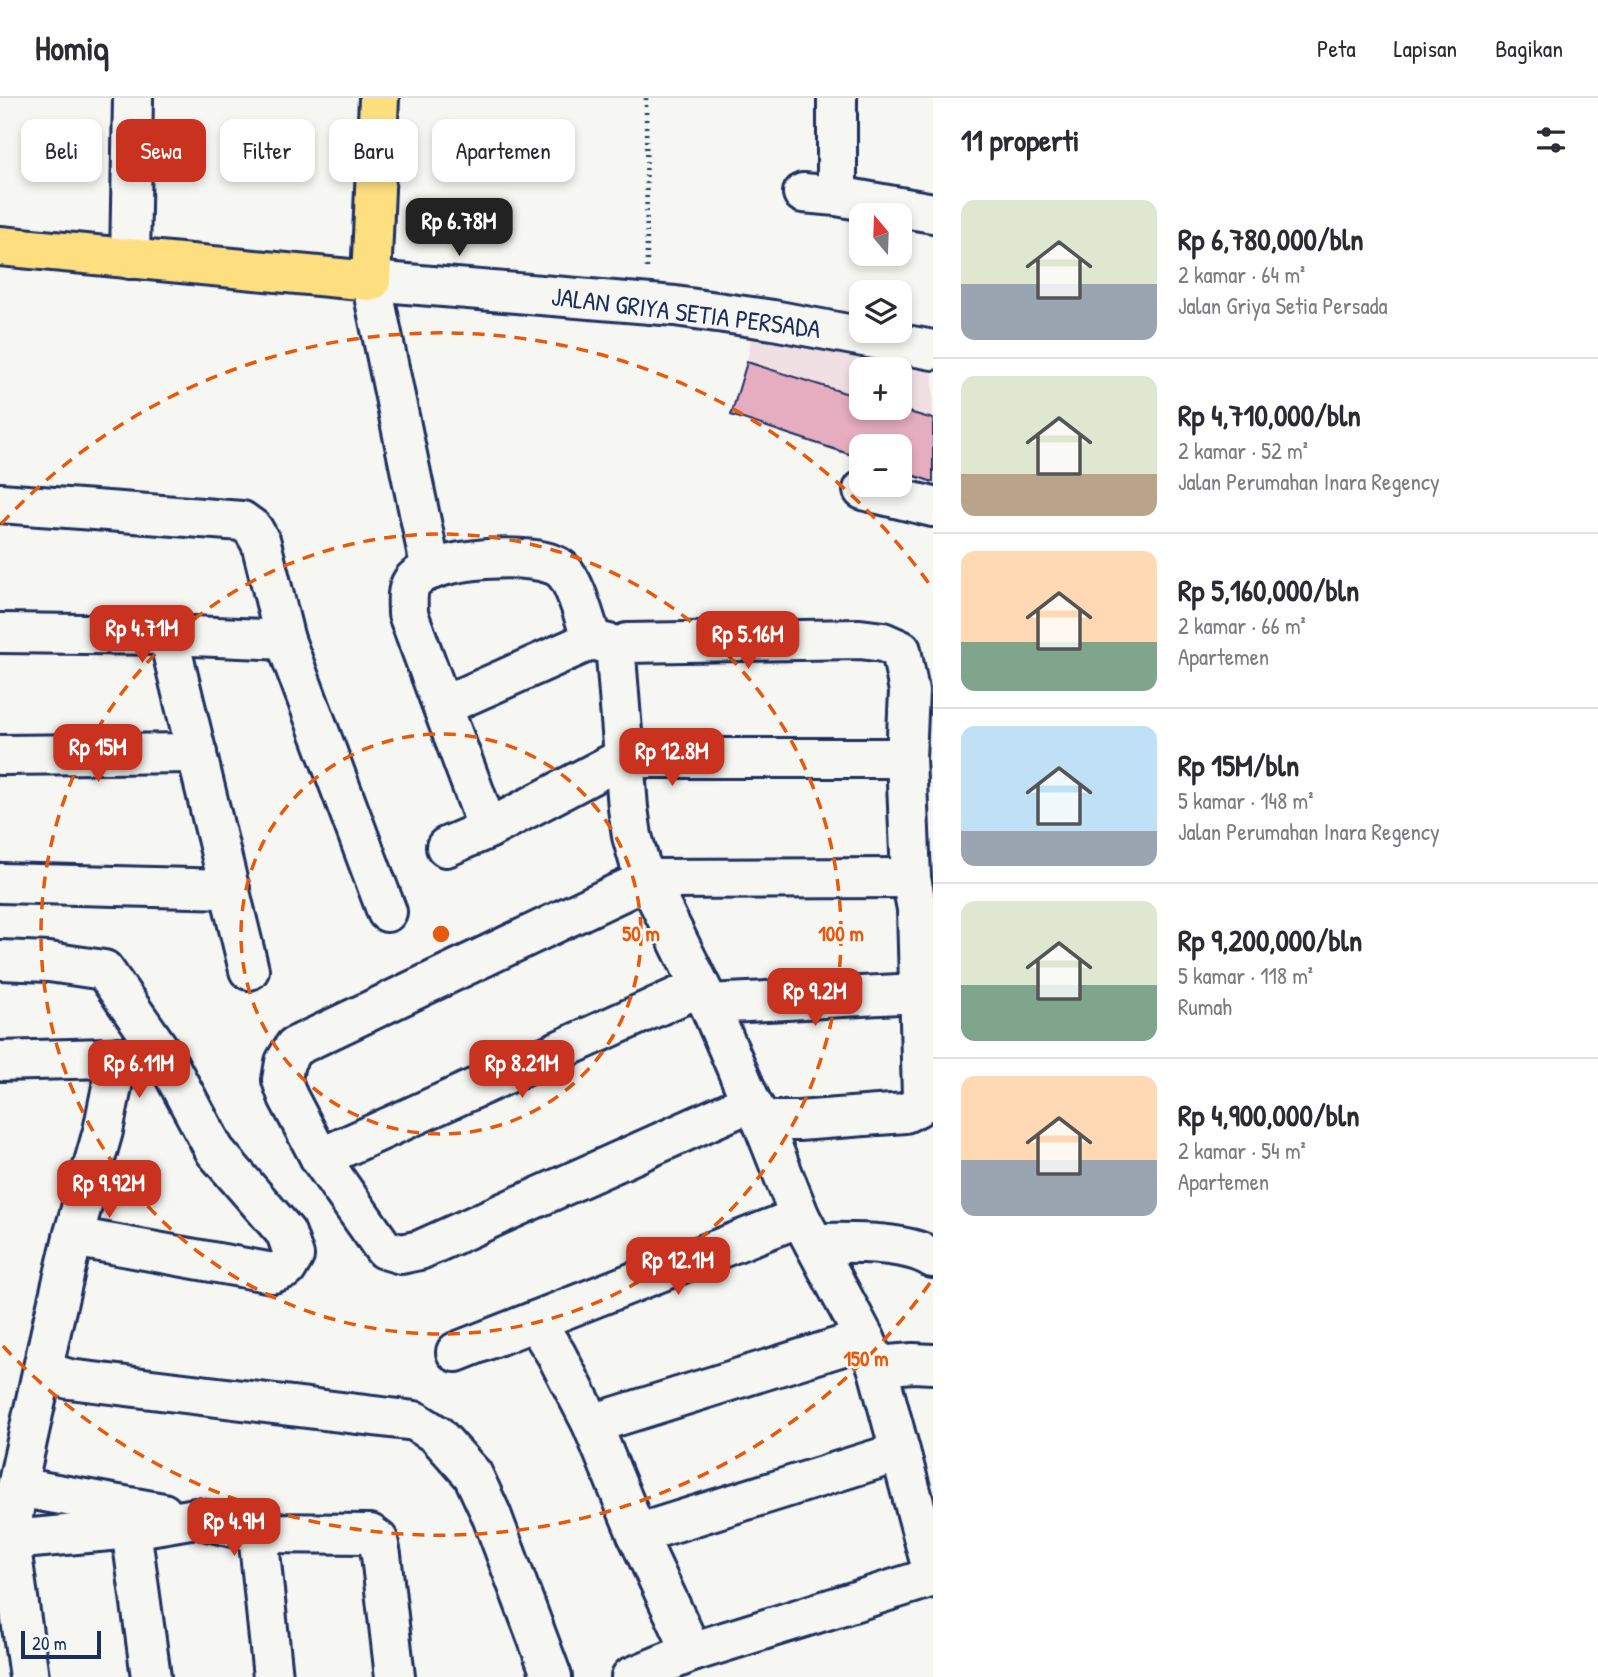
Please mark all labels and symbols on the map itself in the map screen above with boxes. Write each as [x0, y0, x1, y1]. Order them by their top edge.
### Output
pin: Rp 6.78M [387, 198, 531, 258]
north arrow [849, 203, 912, 266]
street label: JALAN GRIYA SETIA PERSADA [549, 278, 823, 346]
pin: Rp 4.71M [70, 606, 214, 665]
pin: Rp 5.16M [676, 612, 820, 671]
pin: Rp 15M [41, 724, 155, 784]
pin: Rp 12.8M [600, 728, 744, 788]
text: 50 m [622, 919, 660, 948]
text: 100 m [818, 919, 864, 948]
centre of rings [429, 922, 453, 946]
pin: Rp 9.2M [750, 968, 880, 1028]
pin: Rp 6.11M [67, 1040, 211, 1100]
pin: Rp 8.21M [450, 1040, 594, 1100]
pin: Rp 9.92M [37, 1160, 181, 1220]
pin: Rp 12.1M [606, 1238, 750, 1297]
text: 150 m [843, 1344, 889, 1373]
pin: Rp 4.9M [169, 1498, 299, 1558]
scale bar [21, 1628, 102, 1660]

